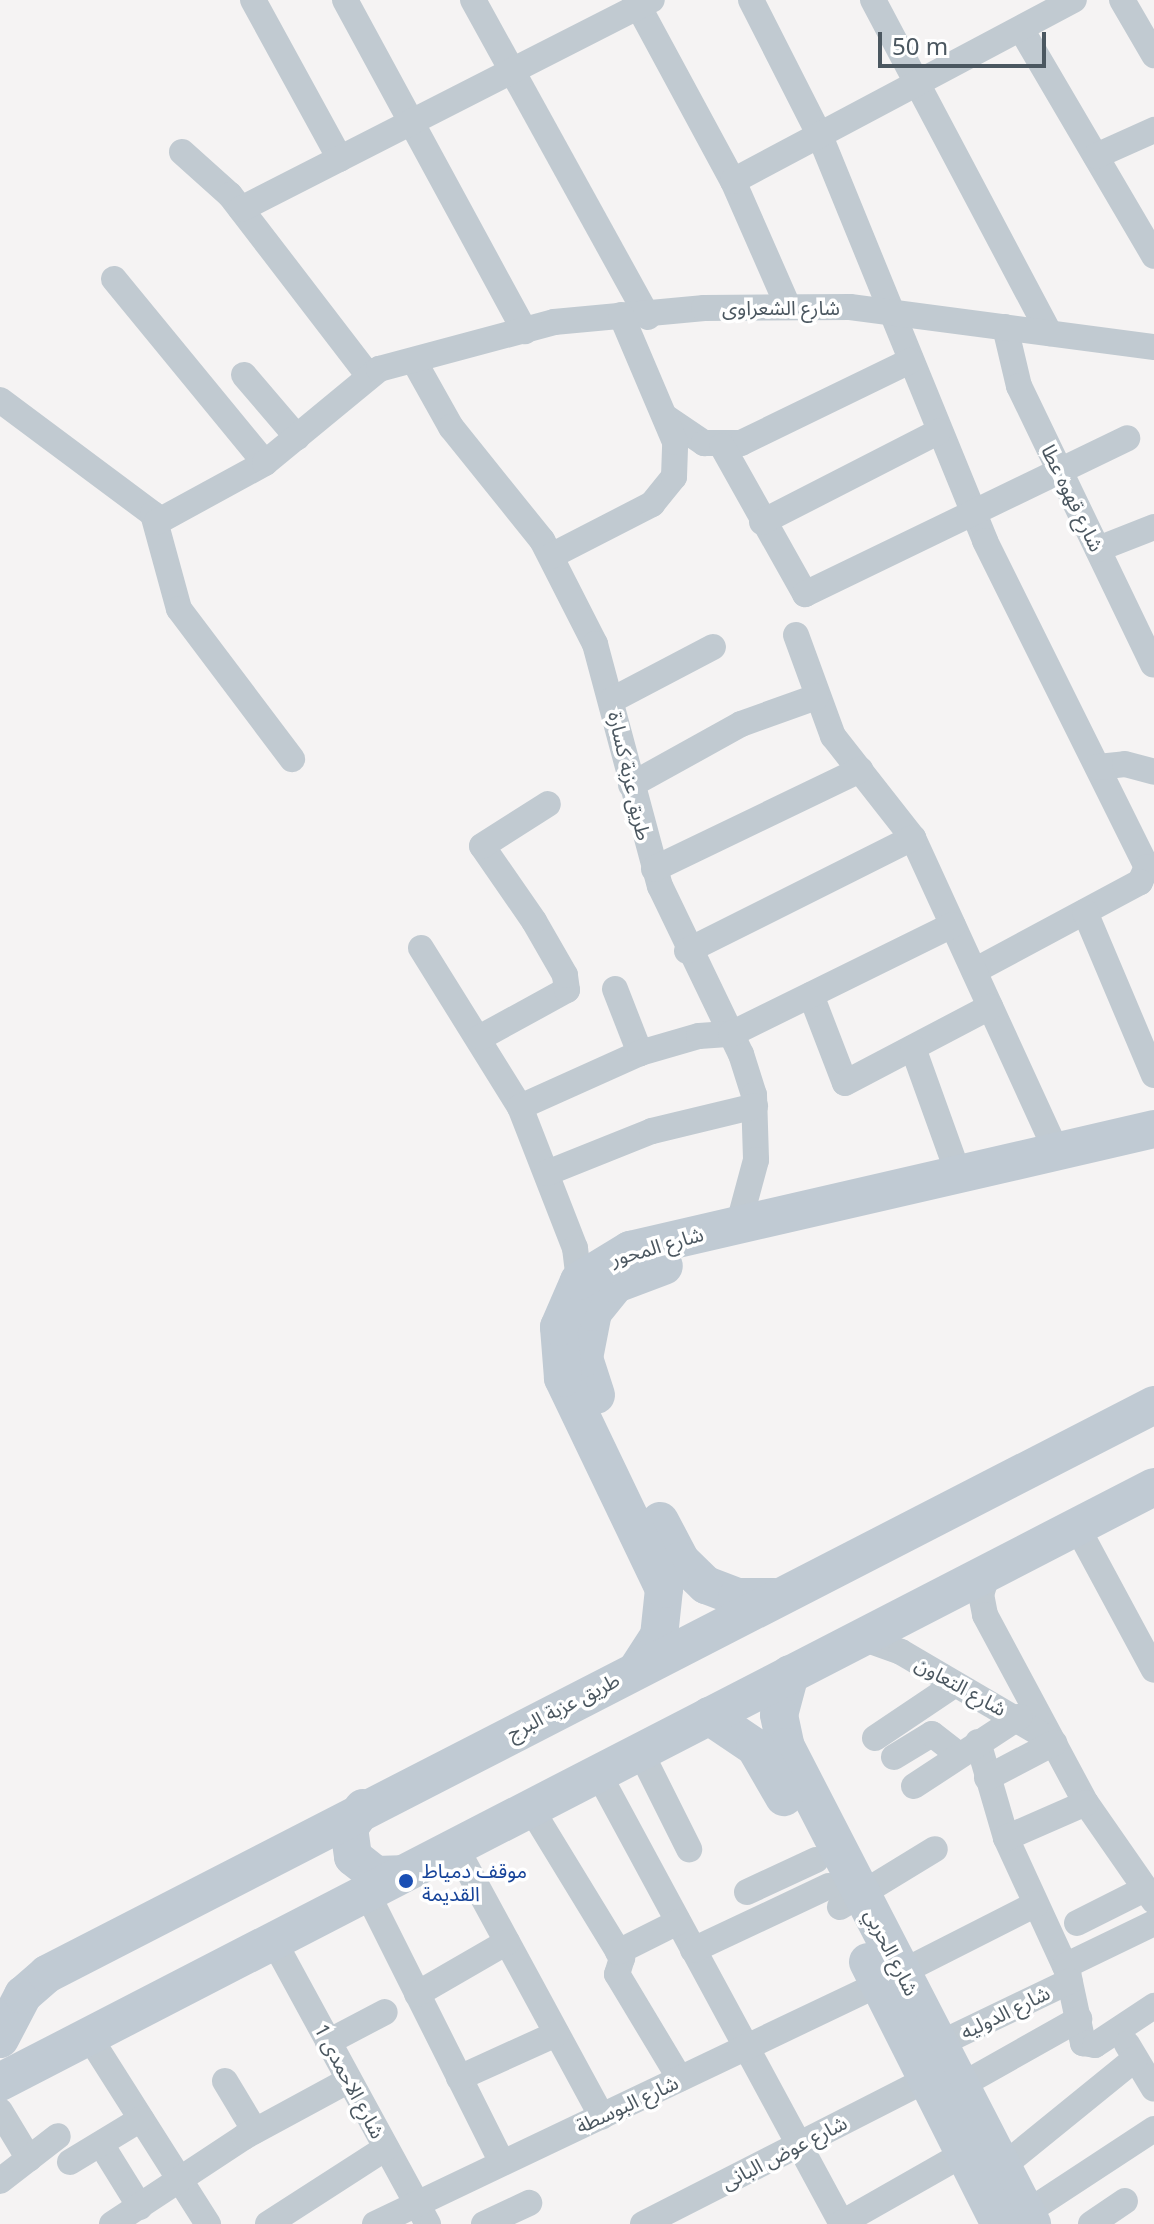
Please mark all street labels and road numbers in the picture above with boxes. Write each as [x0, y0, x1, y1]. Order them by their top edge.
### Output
street label: شارع الشعراوى [722, 295, 840, 319]
street label: شارع قهوه عطا [1037, 441, 1109, 555]
street label: طريق عزبة كسارة [604, 709, 656, 843]
street label: شارع المحور [608, 1221, 706, 1271]
street label: شارع التعاون [911, 1651, 1011, 1721]
street label: طريق عزبة البرج [503, 1667, 623, 1745]
street label: شارع الحربي [860, 1905, 924, 1999]
street label: شارع الدوليه [957, 1980, 1053, 2044]
street label: شارع الاحمدى 1 [310, 2020, 390, 2142]
street label: شارع البوسطة [572, 2070, 682, 2138]
street label: شارع عوض البانى [717, 2110, 851, 2194]

